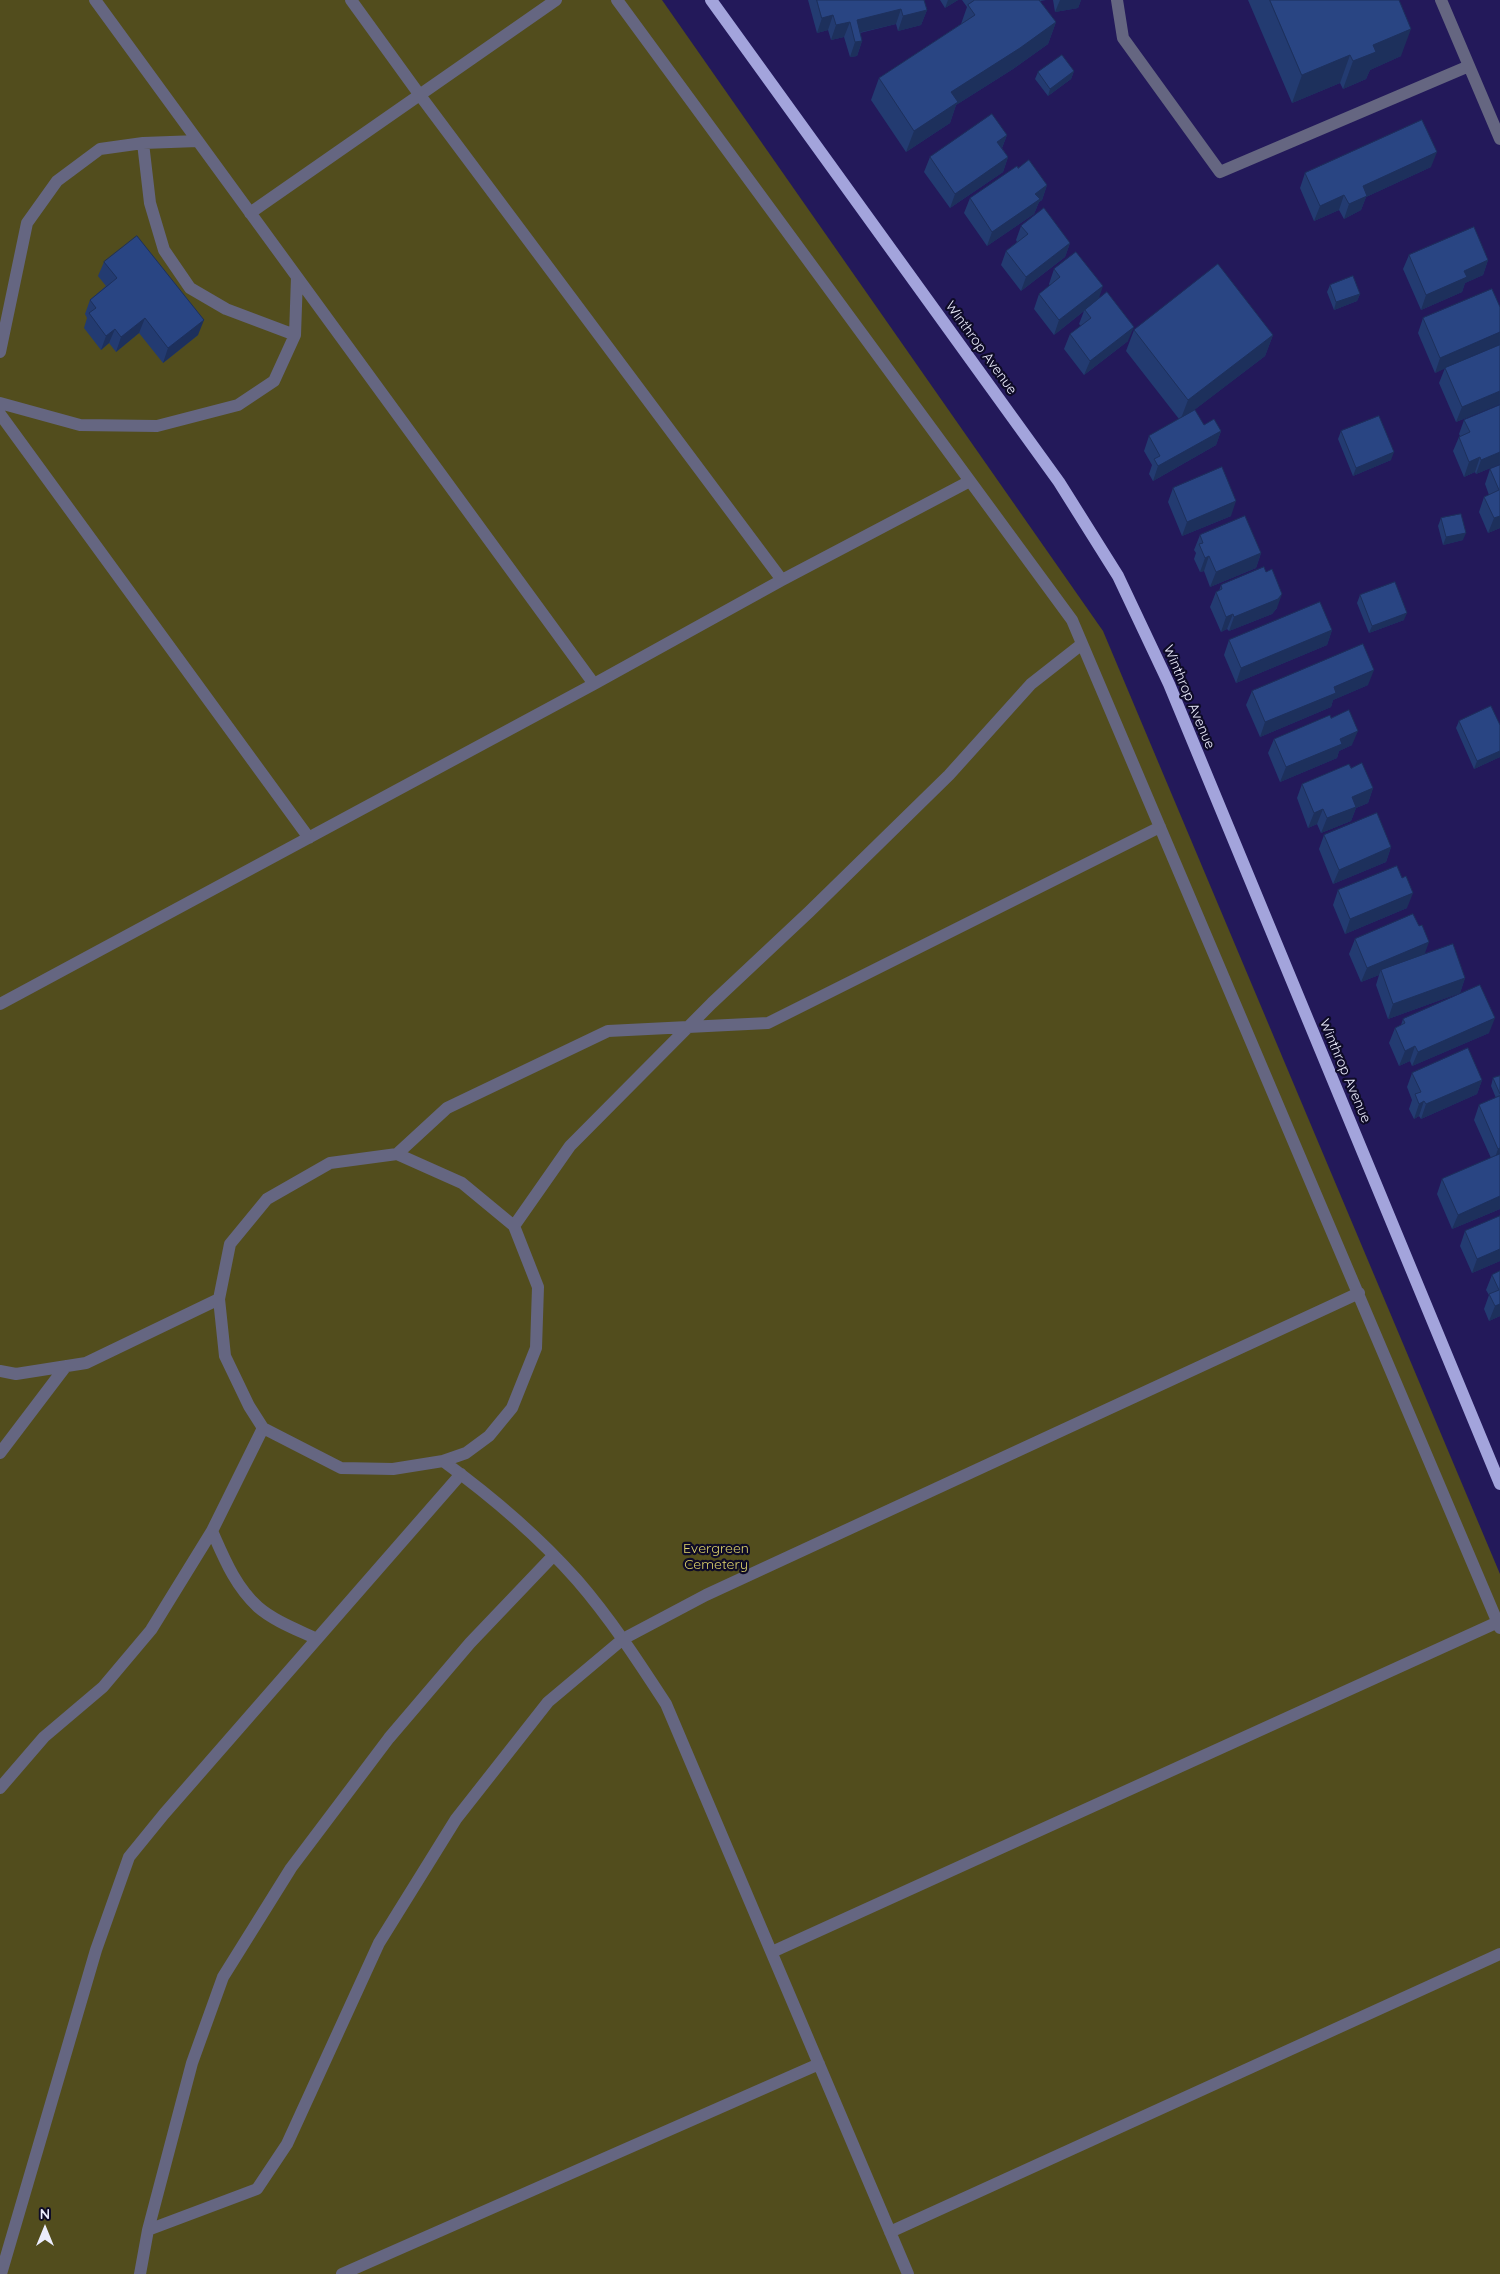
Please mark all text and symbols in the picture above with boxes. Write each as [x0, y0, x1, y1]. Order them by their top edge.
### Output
street label: Winthrop Avenue [942, 298, 1020, 398]
street label: Winthrop Avenue [1160, 643, 1218, 751]
street label: Winthrop Avenue [1316, 1017, 1374, 1125]
park label: Evergreen Cemetery [683, 1541, 749, 1574]
north arrow [20, 2204, 70, 2254]
text: N [40, 2205, 50, 2223]

